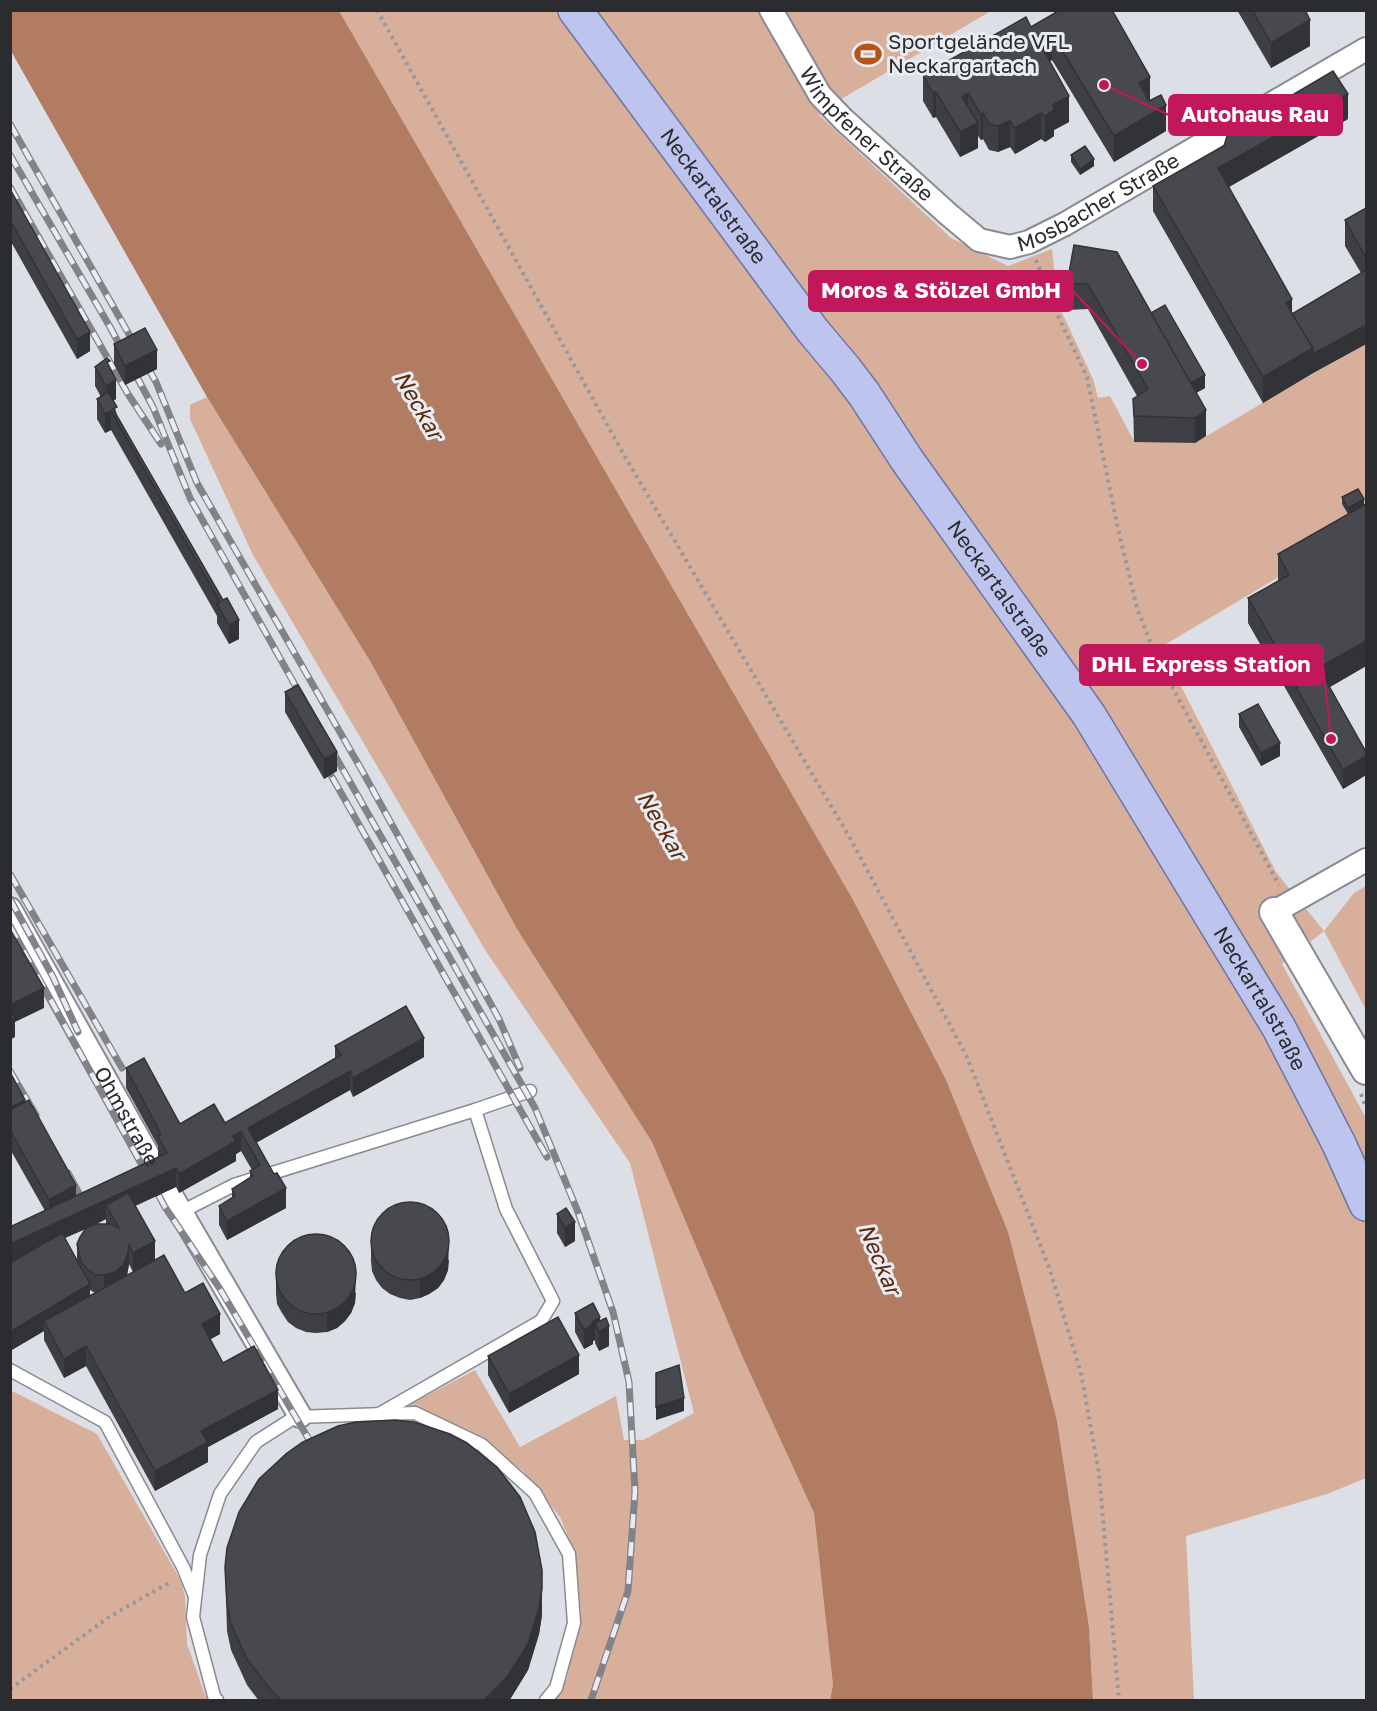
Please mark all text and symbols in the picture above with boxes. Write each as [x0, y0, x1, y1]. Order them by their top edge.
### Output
place label: Sportgelände VFL Neckargartach [888, 28, 1069, 78]
sports icon: Sportgelände VFL Neckargartach [853, 39, 883, 69]
street label: Wimpfener Straße [794, 61, 939, 207]
callout: Autohaus Rau [1169, 95, 1342, 135]
text: Autohaus Rau [1181, 100, 1329, 127]
street label: Neckartalstraße [655, 123, 773, 269]
street label: Mosbacher Straße [1014, 147, 1183, 257]
callout: Moros & Stölzel GmbH [809, 271, 1073, 311]
text: Moros & Stölzel GmbH [821, 276, 1061, 303]
water label: Neckar [389, 366, 452, 447]
street label: Neckartalstraße [942, 515, 1058, 662]
callout: DHL Express Station [1080, 645, 1323, 685]
text: DHL Express Station [1091, 650, 1311, 677]
water label: Neckar [632, 786, 695, 867]
street label: Neckartalstraße [1208, 921, 1313, 1075]
street label: Ohmstraße [89, 1061, 166, 1171]
water label: Neckar [853, 1219, 909, 1302]

